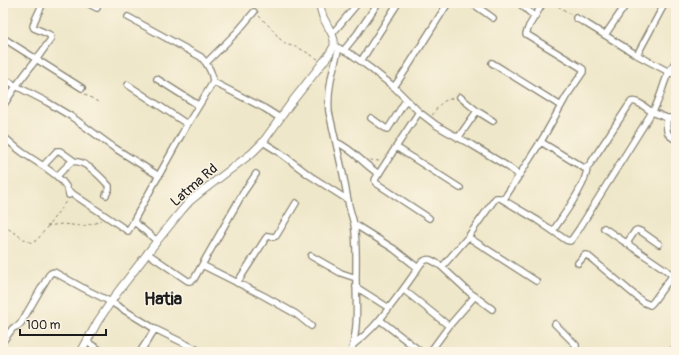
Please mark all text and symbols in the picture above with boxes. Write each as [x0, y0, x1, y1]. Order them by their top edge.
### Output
street label: Latma Rd [167, 160, 221, 210]
district label: Hatia [144, 288, 183, 311]
scale bar [20, 311, 106, 337]
text: 100 m [26, 318, 61, 333]

